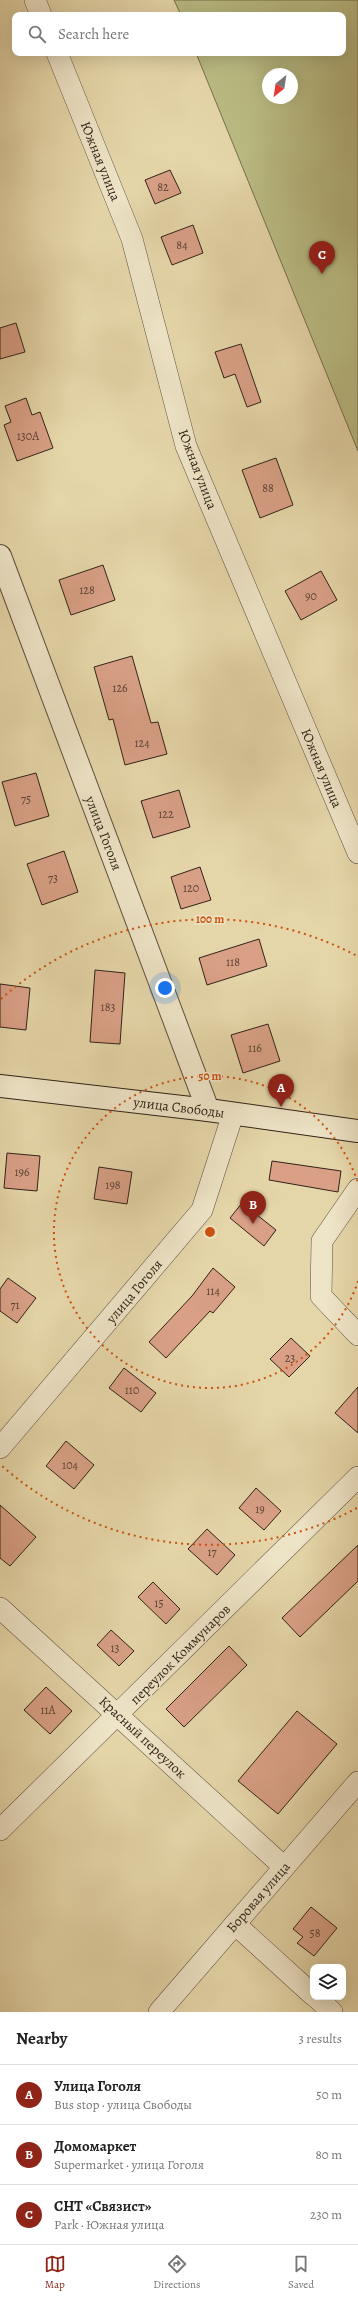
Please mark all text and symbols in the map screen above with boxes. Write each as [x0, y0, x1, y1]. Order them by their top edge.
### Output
search box [12, 12, 346, 56]
icon: search [26, 23, 48, 45]
text: Search here [58, 24, 129, 44]
north arrow [262, 68, 298, 104]
street label: Южная улица [76, 118, 125, 204]
house number: 82 [157, 179, 169, 195]
house number: 84 [176, 237, 188, 253]
pin: C [309, 241, 335, 274]
street label: Южная улица [174, 426, 222, 512]
house number: 130А [17, 428, 40, 444]
house number: 88 [262, 480, 274, 496]
house number: 128 [79, 582, 95, 598]
house number: 90 [305, 588, 317, 604]
house number: 126 [112, 680, 128, 696]
street label: Южная улица [296, 726, 347, 811]
house number: 124 [134, 735, 150, 751]
house number: 75 [21, 791, 31, 807]
street label: улица Гоголя [80, 792, 126, 873]
house number: 122 [158, 806, 174, 822]
house number: 73 [48, 870, 58, 886]
house number: 120 [183, 880, 199, 896]
text: 100 m [196, 911, 224, 927]
house number: 118 [226, 954, 240, 970]
your location [155, 978, 175, 998]
house number: 183 [101, 999, 115, 1015]
house number: 116 [248, 1040, 262, 1056]
text: 50 m [198, 1068, 222, 1084]
pin: A [268, 1074, 294, 1107]
street label: улица Свободы [131, 1092, 225, 1122]
house number: 196 [14, 1164, 30, 1180]
house number: 198 [105, 1177, 121, 1193]
pin: B [240, 1191, 266, 1224]
centre of rings [203, 1225, 217, 1239]
street label: улица Гоголя [101, 1255, 167, 1328]
house number: 114 [206, 1283, 220, 1299]
house number: 71 [10, 1297, 20, 1313]
house number: 23 [285, 1350, 295, 1366]
house number: 110 [125, 1382, 139, 1398]
house number: 104 [62, 1457, 79, 1473]
house number: 19 [255, 1501, 265, 1517]
house number: 17 [207, 1544, 218, 1560]
house number: 15 [154, 1595, 164, 1611]
street label: переулок Коммунаров [126, 1600, 235, 1709]
house number: 13 [110, 1640, 120, 1656]
street label: Красный переулок [95, 1692, 190, 1783]
house number: 11А [40, 1702, 57, 1718]
street label: Боровая улица [222, 1857, 295, 1937]
house number: 58 [310, 1925, 321, 1941]
map controls [310, 1964, 346, 2000]
button: layers [310, 1964, 346, 2000]
text: Nearby [16, 2027, 67, 2050]
text: 3 results [298, 2030, 342, 2047]
text: Улица Гоголя [54, 2076, 141, 2096]
text: A [25, 2086, 33, 2103]
text: 50 m [316, 2086, 342, 2103]
text: Bus stop · улица Свободы [54, 2096, 192, 2113]
text: Домомаркет [54, 2136, 136, 2156]
text: B [25, 2146, 33, 2163]
text: 80 m [315, 2146, 342, 2163]
text: Supermarket · улица Гоголя [54, 2156, 204, 2173]
text: СНТ «Связист» [54, 2196, 152, 2216]
text: C [25, 2206, 33, 2223]
text: 230 m [310, 2206, 342, 2223]
text: Park · Южная улица [54, 2216, 165, 2233]
tab: Map [44, 2253, 66, 2292]
tab: Directions [153, 2253, 201, 2292]
tab: Saved [288, 2253, 314, 2292]

